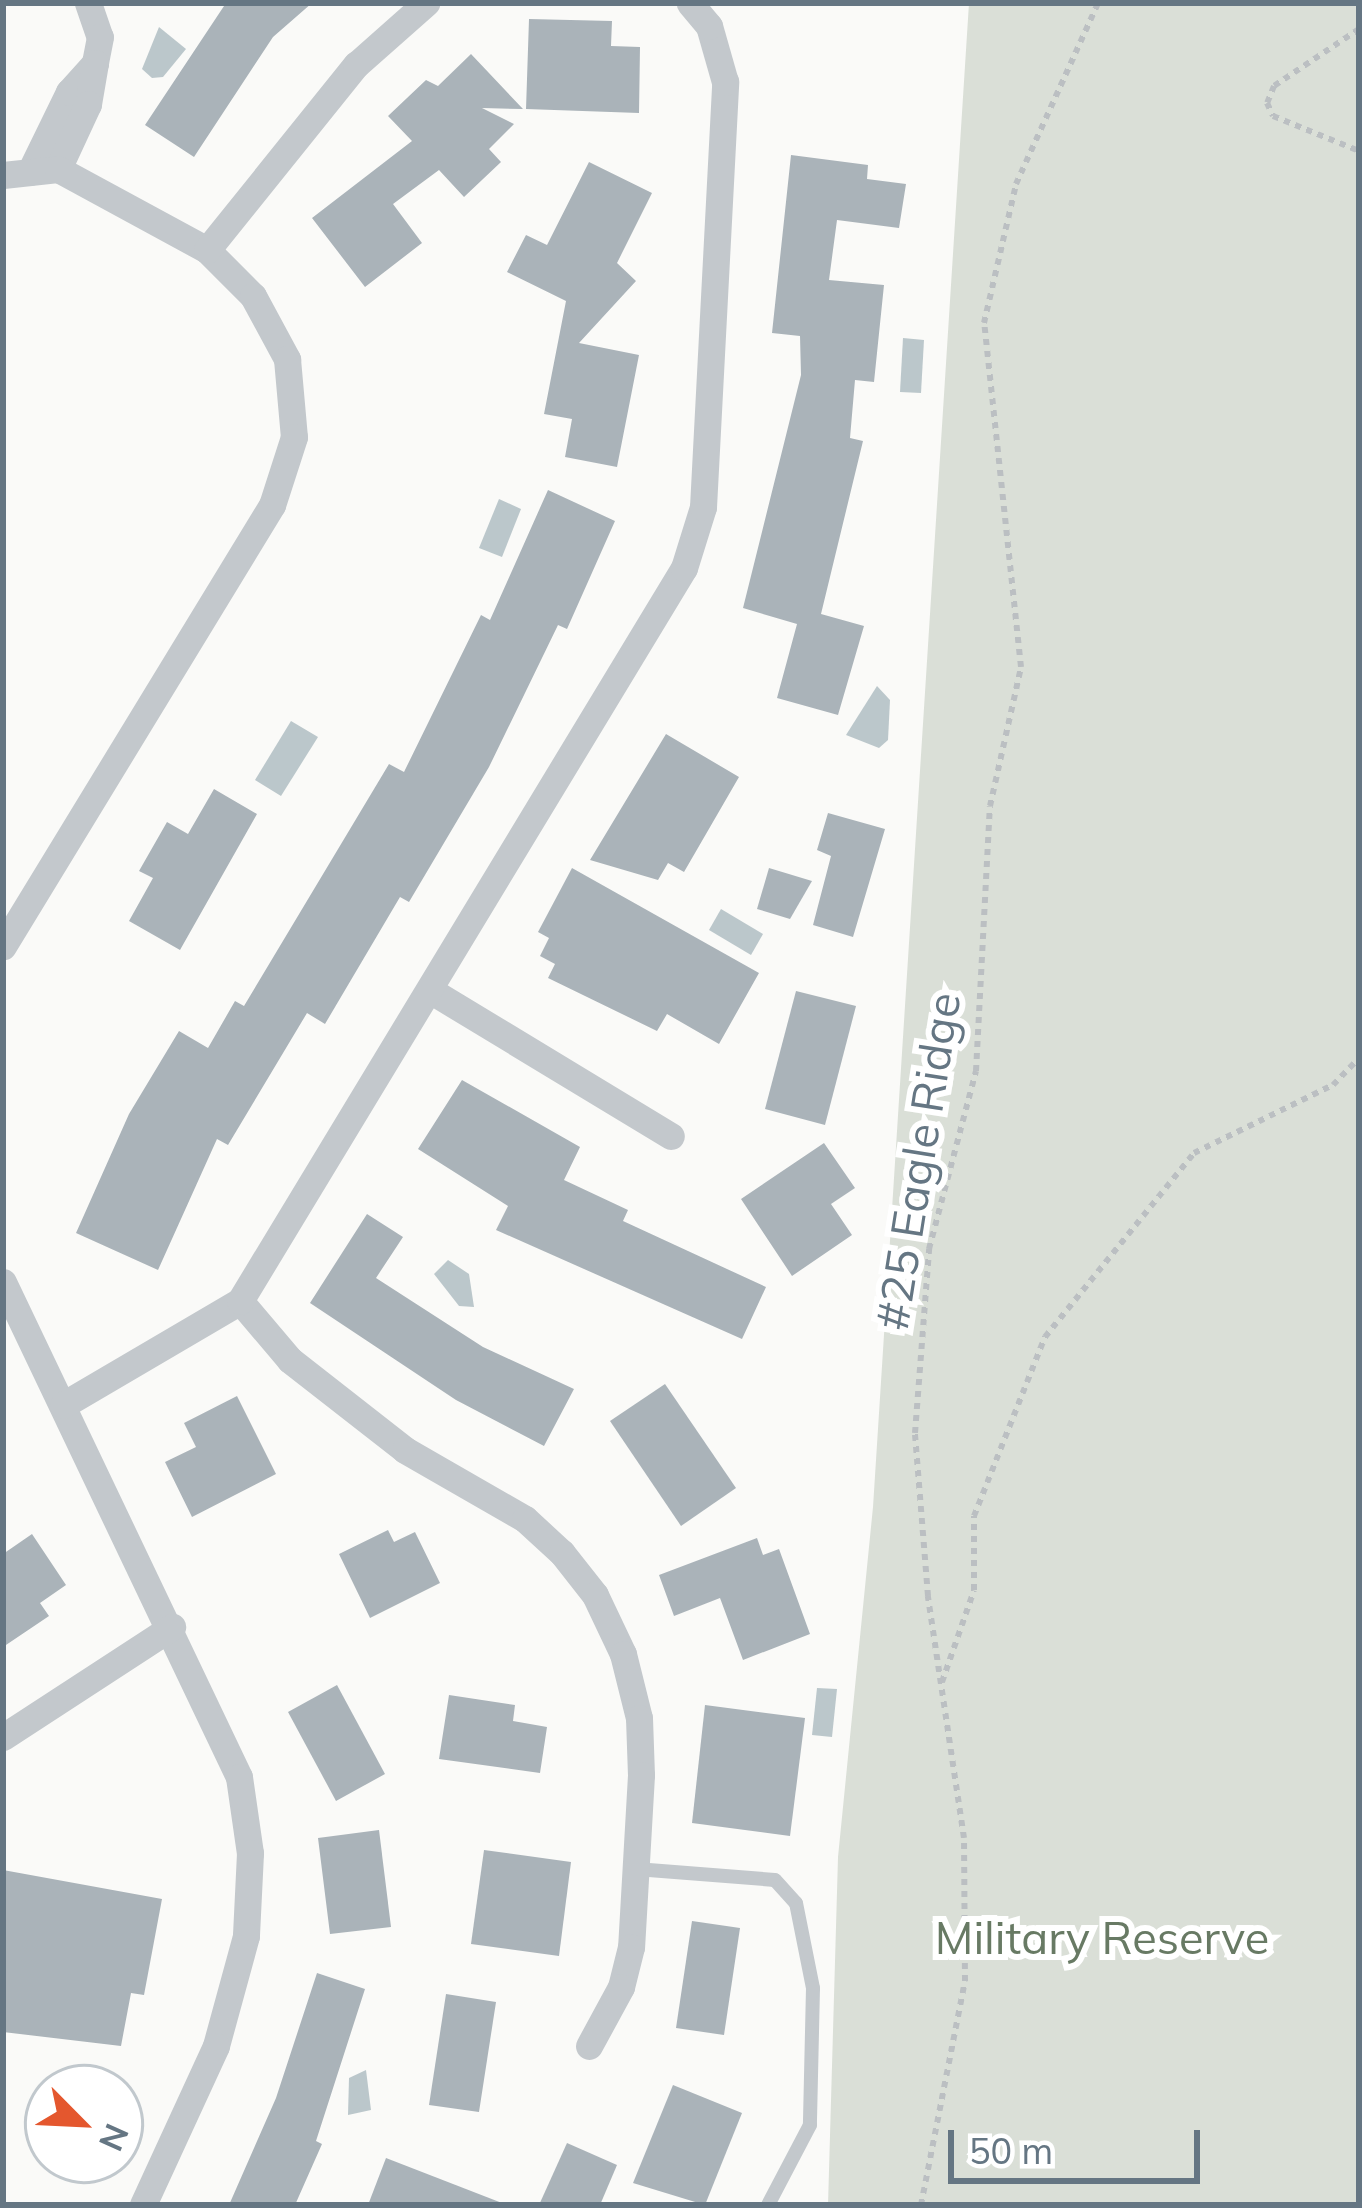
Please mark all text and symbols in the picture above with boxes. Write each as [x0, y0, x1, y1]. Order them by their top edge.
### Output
street label: #25 Eagle Ridge [865, 989, 971, 1333]
park label: Military Reserve [935, 1911, 1269, 1965]
north arrow [24, 2064, 144, 2184]
scale bar [954, 2106, 1206, 2180]
text: N [91, 2118, 138, 2157]
text: 50 m [969, 2128, 1053, 2173]

